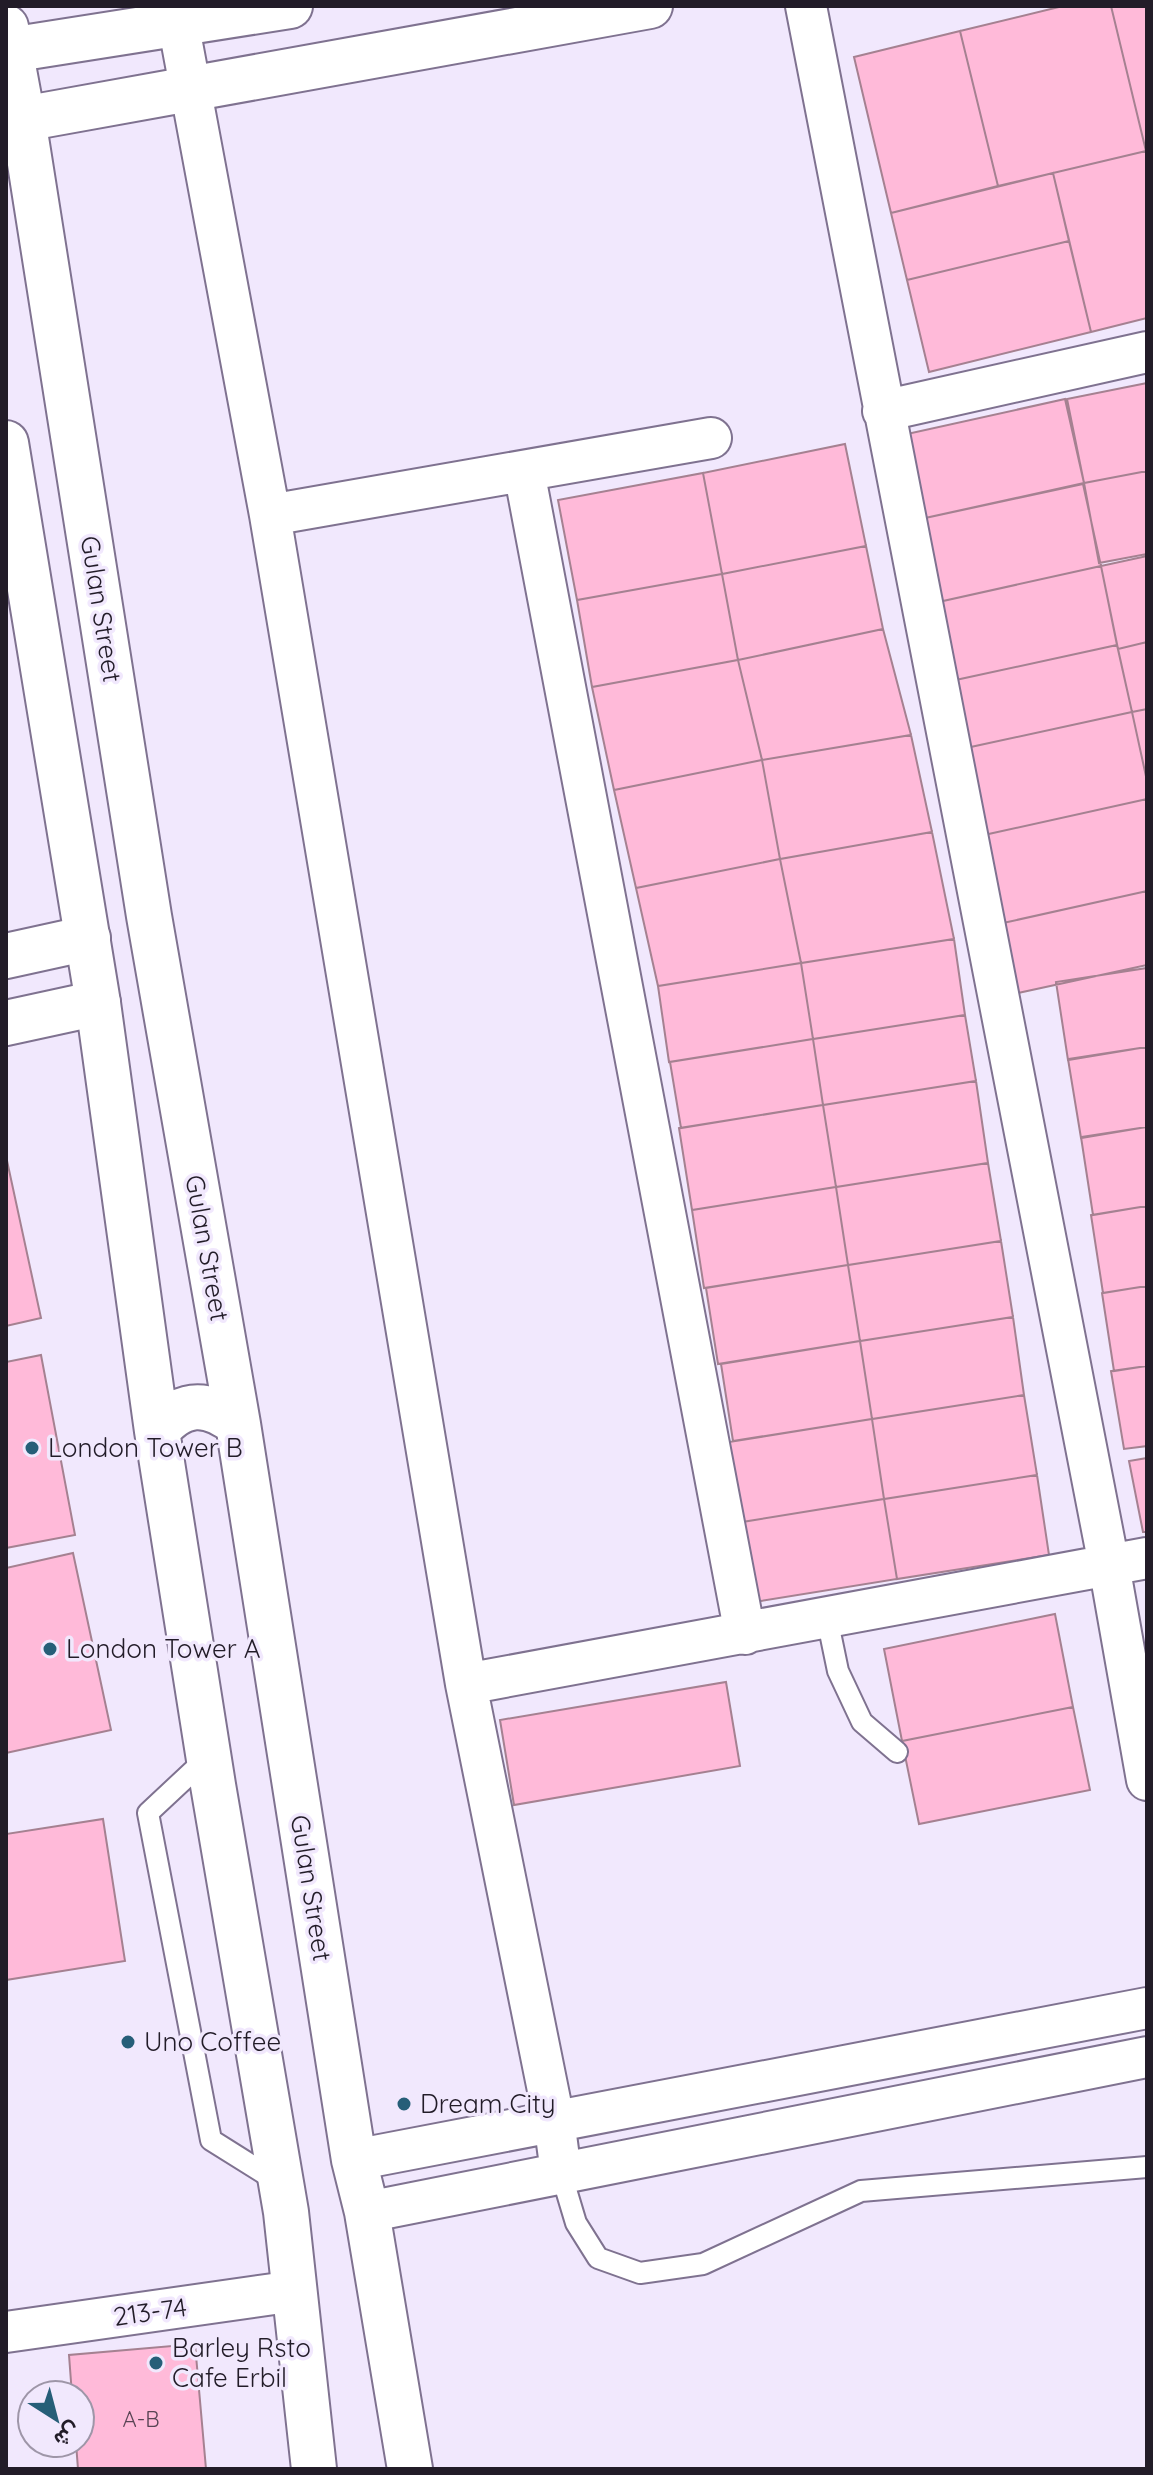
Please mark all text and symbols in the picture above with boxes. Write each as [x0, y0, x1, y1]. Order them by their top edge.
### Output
street label: Gulan Street [74, 533, 129, 684]
street label: Gulan Street [178, 1172, 237, 1324]
place label: London Tower B [48, 1431, 243, 1464]
marker: London Tower B [23, 1439, 41, 1457]
place label: London Tower A [66, 1632, 261, 1665]
marker: London Tower A [41, 1640, 59, 1658]
street label: Gulan Street [284, 1812, 339, 1963]
place label: Uno Coffee [144, 2025, 281, 2058]
marker: Uno Coffee [119, 2033, 137, 2051]
place label: Dream City [420, 2087, 556, 2120]
marker: Dream City [395, 2095, 413, 2113]
street label: 213-74 [111, 2290, 189, 2333]
place label: Barley Rsto Cafe Erbil [172, 2331, 311, 2394]
marker: Barley Rsto Cafe Erbil [147, 2354, 165, 2372]
north arrow [16, 2379, 96, 2459]
house number: A-B [122, 2405, 160, 2433]
text: ش [49, 2416, 87, 2454]

